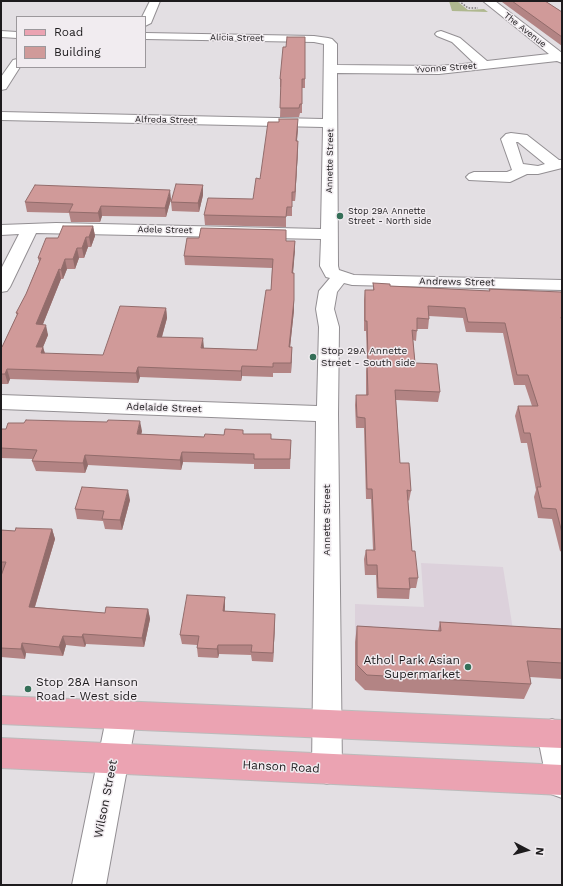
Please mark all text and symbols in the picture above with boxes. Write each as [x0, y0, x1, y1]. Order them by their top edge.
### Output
street label: The Avenue [502, 10, 548, 50]
legend [16, 16, 146, 68]
text: Road [54, 25, 83, 39]
street label: Alicia Street [210, 32, 264, 44]
text: Building [54, 45, 101, 59]
street label: Yvonne Street [415, 60, 477, 76]
street label: Alfreda Street [135, 114, 197, 126]
street label: Annette Street [324, 129, 336, 193]
place label: Stop 29A Annette Street - North side [348, 206, 432, 227]
marker: Stop 29A Annette Street - North side [335, 211, 345, 221]
street label: Adele Street [138, 224, 192, 236]
street label: Andrews Street [419, 275, 495, 289]
place label: Stop 29A Annette Street - South side [321, 345, 415, 368]
marker: Stop 29A Annette Street - South side [308, 352, 318, 362]
street label: Adelaide Street [126, 401, 202, 415]
street label: Annette Street [321, 484, 333, 556]
place label: Athol Park Asian Supermarket [364, 653, 460, 681]
marker: Athol Park Asian Supermarket [463, 662, 473, 672]
place label: Stop 28A Hanson Road - West side [36, 675, 138, 703]
marker: Stop 28A Hanson Road - West side [23, 684, 33, 694]
street label: Hanson Road [242, 758, 320, 776]
street label: Wilson Street [91, 759, 121, 839]
north arrow [507, 830, 547, 870]
text: N [533, 847, 546, 856]

